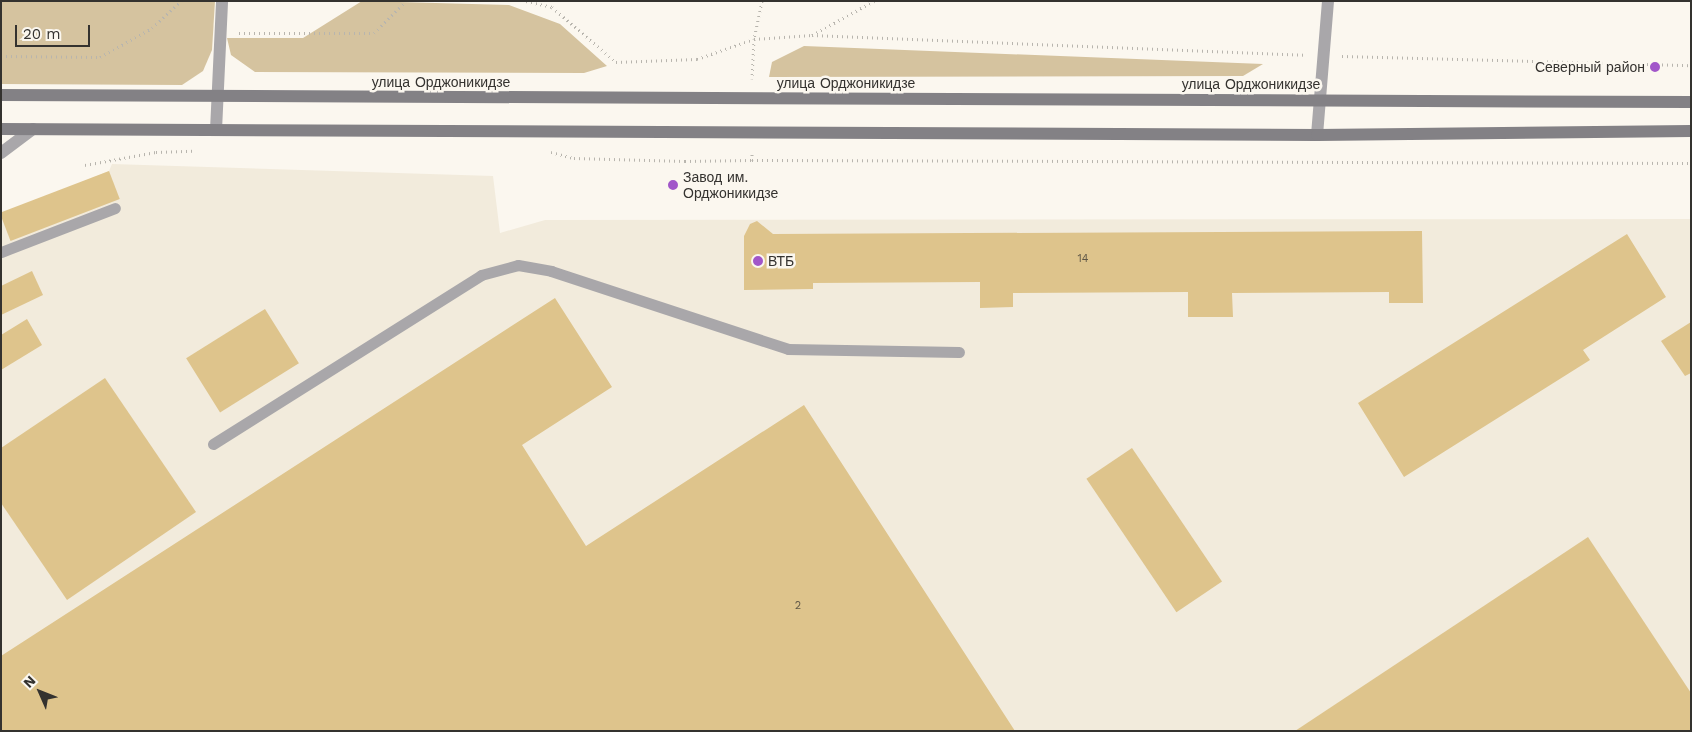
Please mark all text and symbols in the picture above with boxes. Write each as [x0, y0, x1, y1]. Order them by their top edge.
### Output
scale bar [18, 15, 92, 47]
text: 20 m [23, 25, 61, 43]
place label: Северный район [1535, 59, 1645, 75]
marker: Северный район [1649, 61, 1661, 73]
street label: улица Орджоникидзе [372, 74, 510, 90]
street label: улица Орджоникидзе [777, 75, 915, 91]
street label: улица Орджоникидзе [1182, 76, 1320, 92]
place label: Завод им. Орджоникидзе [683, 169, 778, 202]
marker: Завод им. Орджоникидзе [667, 179, 679, 191]
house number: 14 [1077, 252, 1089, 266]
place label: ВТБ [768, 253, 794, 269]
marker: ВТБ [752, 255, 764, 267]
house number: 2 [795, 599, 801, 613]
north arrow [15, 667, 65, 717]
text: N [20, 672, 39, 691]

